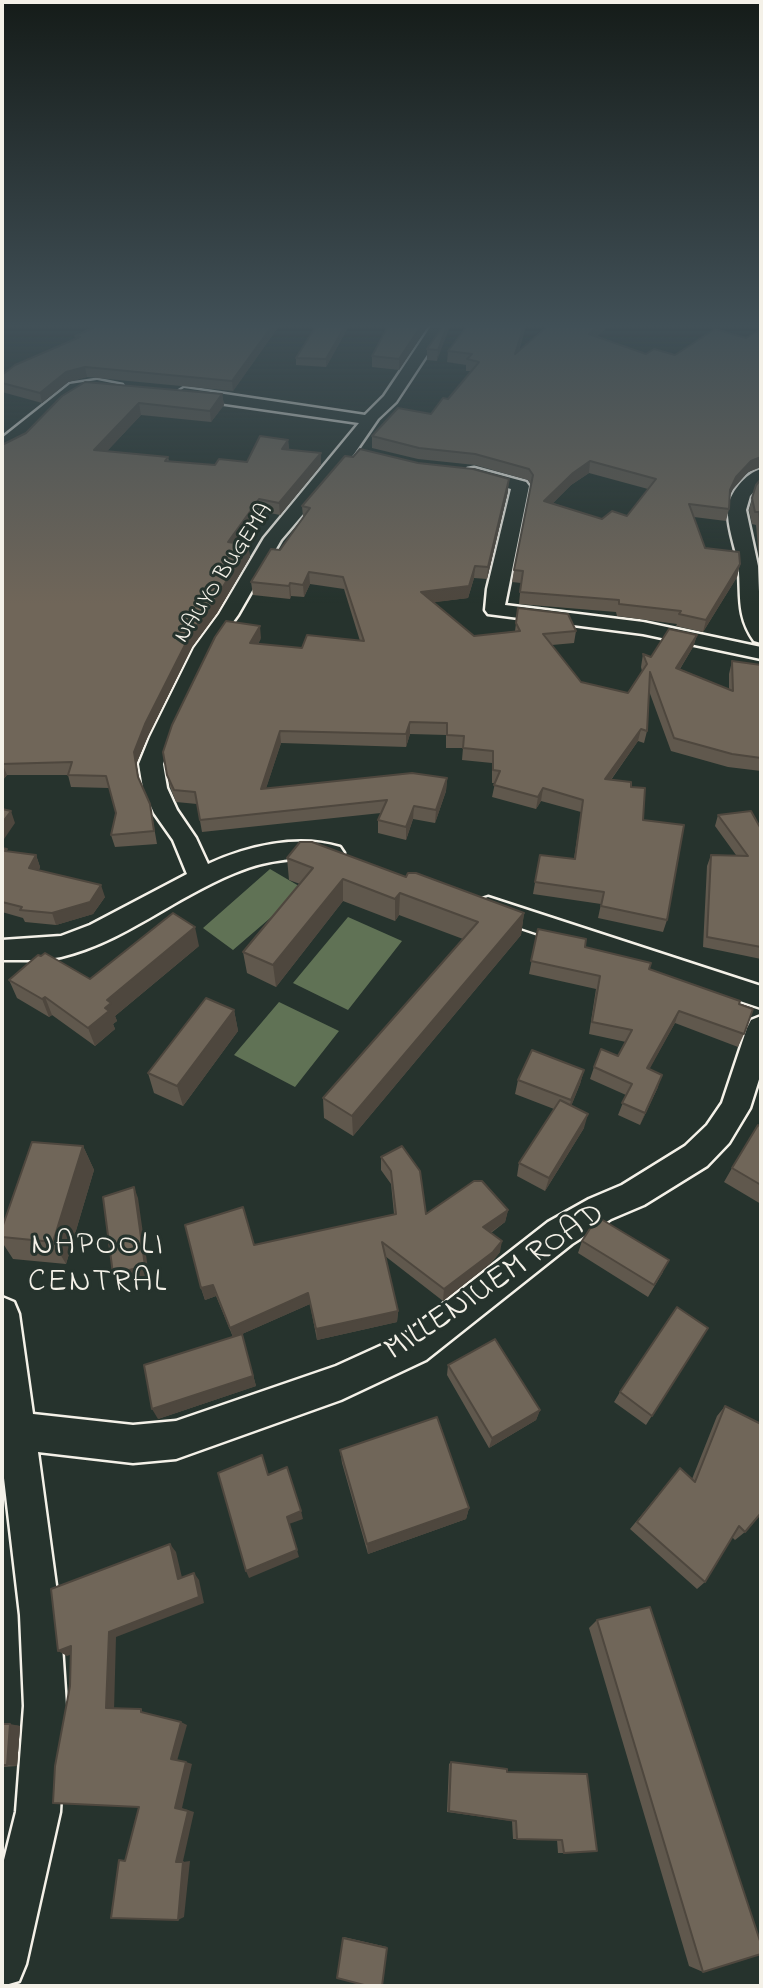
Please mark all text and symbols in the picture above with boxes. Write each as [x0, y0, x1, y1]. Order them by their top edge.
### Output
street label: NAUYO BUGEMA [170, 499, 280, 649]
street label: MILLENIUEM ROAD [379, 1196, 613, 1372]
district label: NAPOOLI CENTRAL [29, 1229, 167, 1304]

